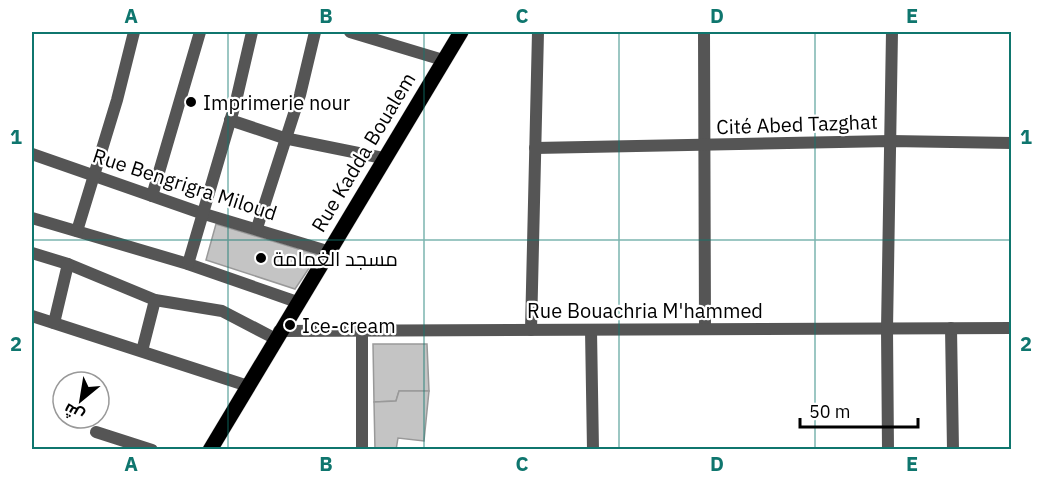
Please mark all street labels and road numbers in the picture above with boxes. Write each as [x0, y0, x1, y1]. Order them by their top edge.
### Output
street label: Rue Kadda Boualem [305, 67, 421, 237]
street label: Cité Abed Tazghat [716, 108, 878, 140]
street label: Rue Bengrigra Miloud [89, 141, 281, 227]
street label: Rue Bouachria M'hammed [527, 297, 763, 324]

